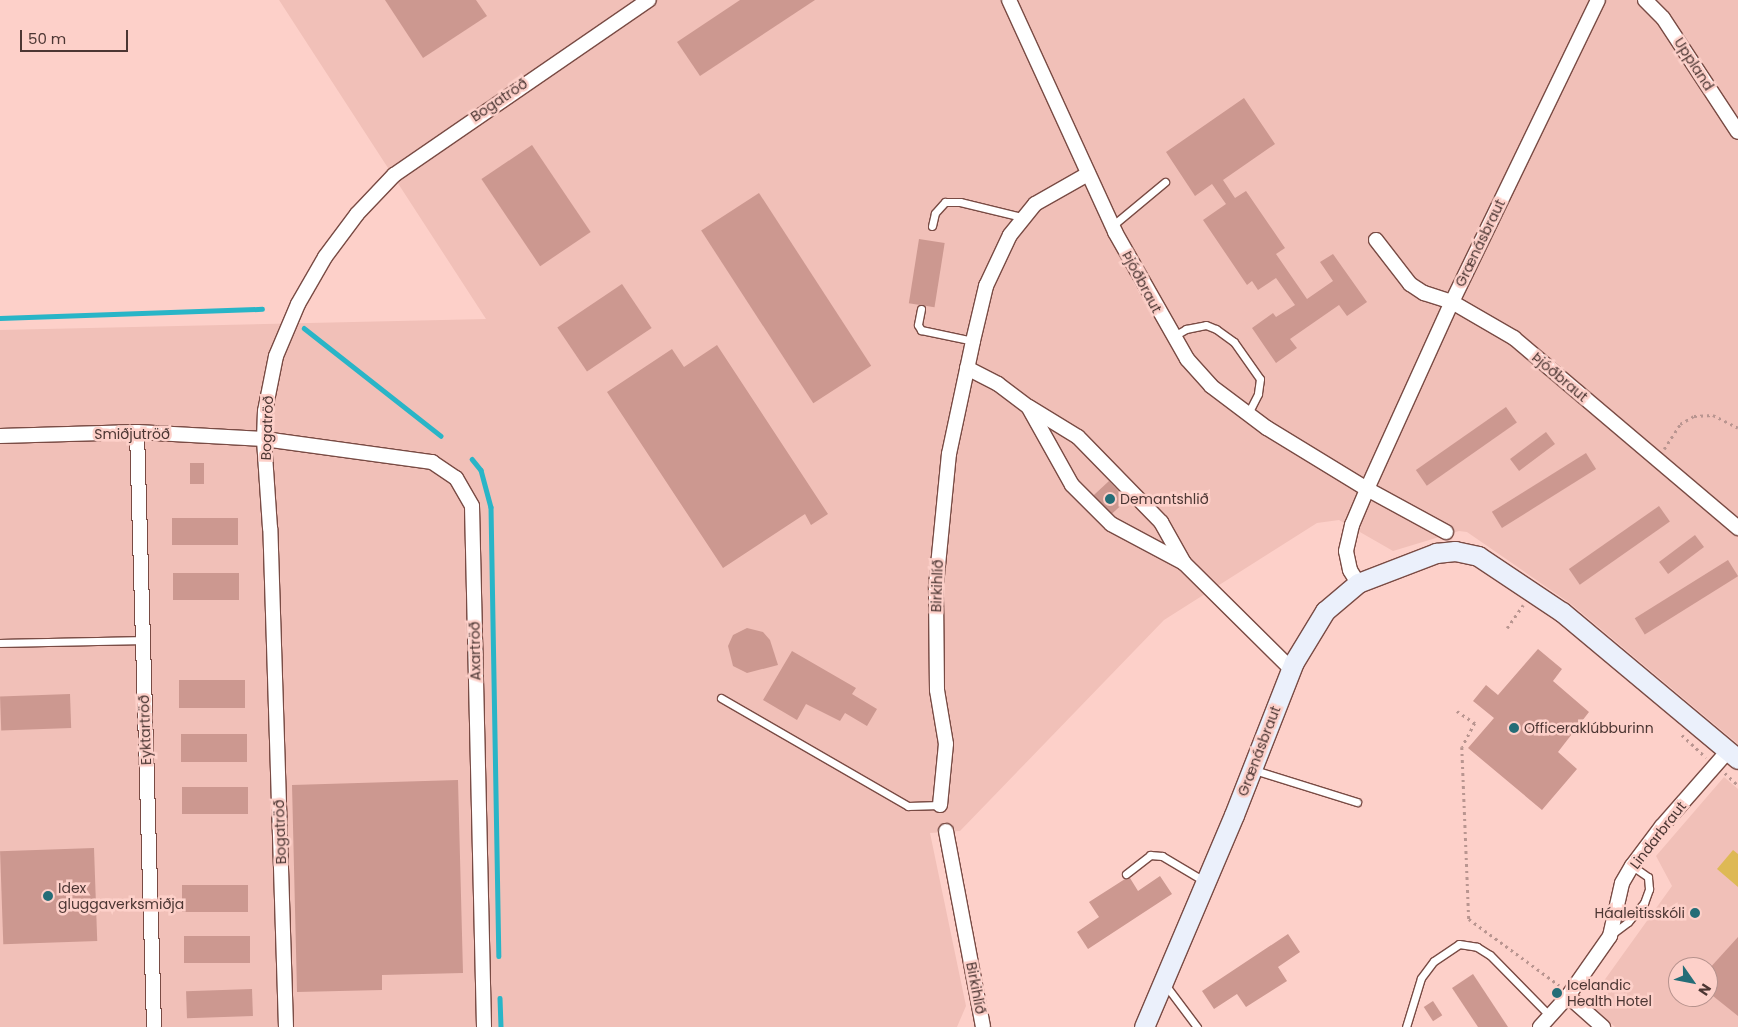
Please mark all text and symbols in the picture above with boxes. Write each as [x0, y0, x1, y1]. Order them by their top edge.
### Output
scale bar [22, 20, 130, 52]
text: 50 m [28, 28, 66, 49]
street label: Uppland [1671, 34, 1717, 94]
street label: Bogatröð [467, 75, 531, 125]
street label: Grænásbraut [1452, 196, 1508, 290]
street label: Þjóðbraut [1119, 248, 1165, 316]
street label: Þjóðbraut [1529, 349, 1591, 405]
street label: Bogatröð [257, 395, 277, 461]
street label: Smiðjutröð [94, 426, 170, 442]
place label: Demantshlið [1120, 491, 1209, 507]
marker: Demantshlið [1104, 493, 1116, 505]
street label: Birkihlíð [928, 559, 946, 613]
street label: Axartröð [466, 621, 484, 681]
street label: Eyktartröð [135, 695, 155, 765]
street label: Grænásbraut [1234, 703, 1284, 799]
place label: Officeraklúbburinn [1524, 720, 1654, 736]
marker: Officeraklúbburinn [1508, 722, 1520, 734]
street label: Lindarbraut [1627, 798, 1689, 872]
street label: Bogatröð [270, 799, 290, 865]
place label: Idex gluggaverksmiðja [58, 880, 184, 912]
marker: Idex gluggaverksmiðja [42, 890, 54, 902]
place label: Háaleitisskóli [1595, 905, 1685, 921]
marker: Háaleitisskóli [1689, 907, 1701, 919]
north arrow [1668, 957, 1718, 1007]
street label: Birkihlíð [963, 961, 989, 1015]
place label: Icelandic Health Hotel [1567, 977, 1652, 1010]
text: N [1693, 980, 1716, 999]
marker: Icelandic Health Hotel [1551, 987, 1563, 999]

